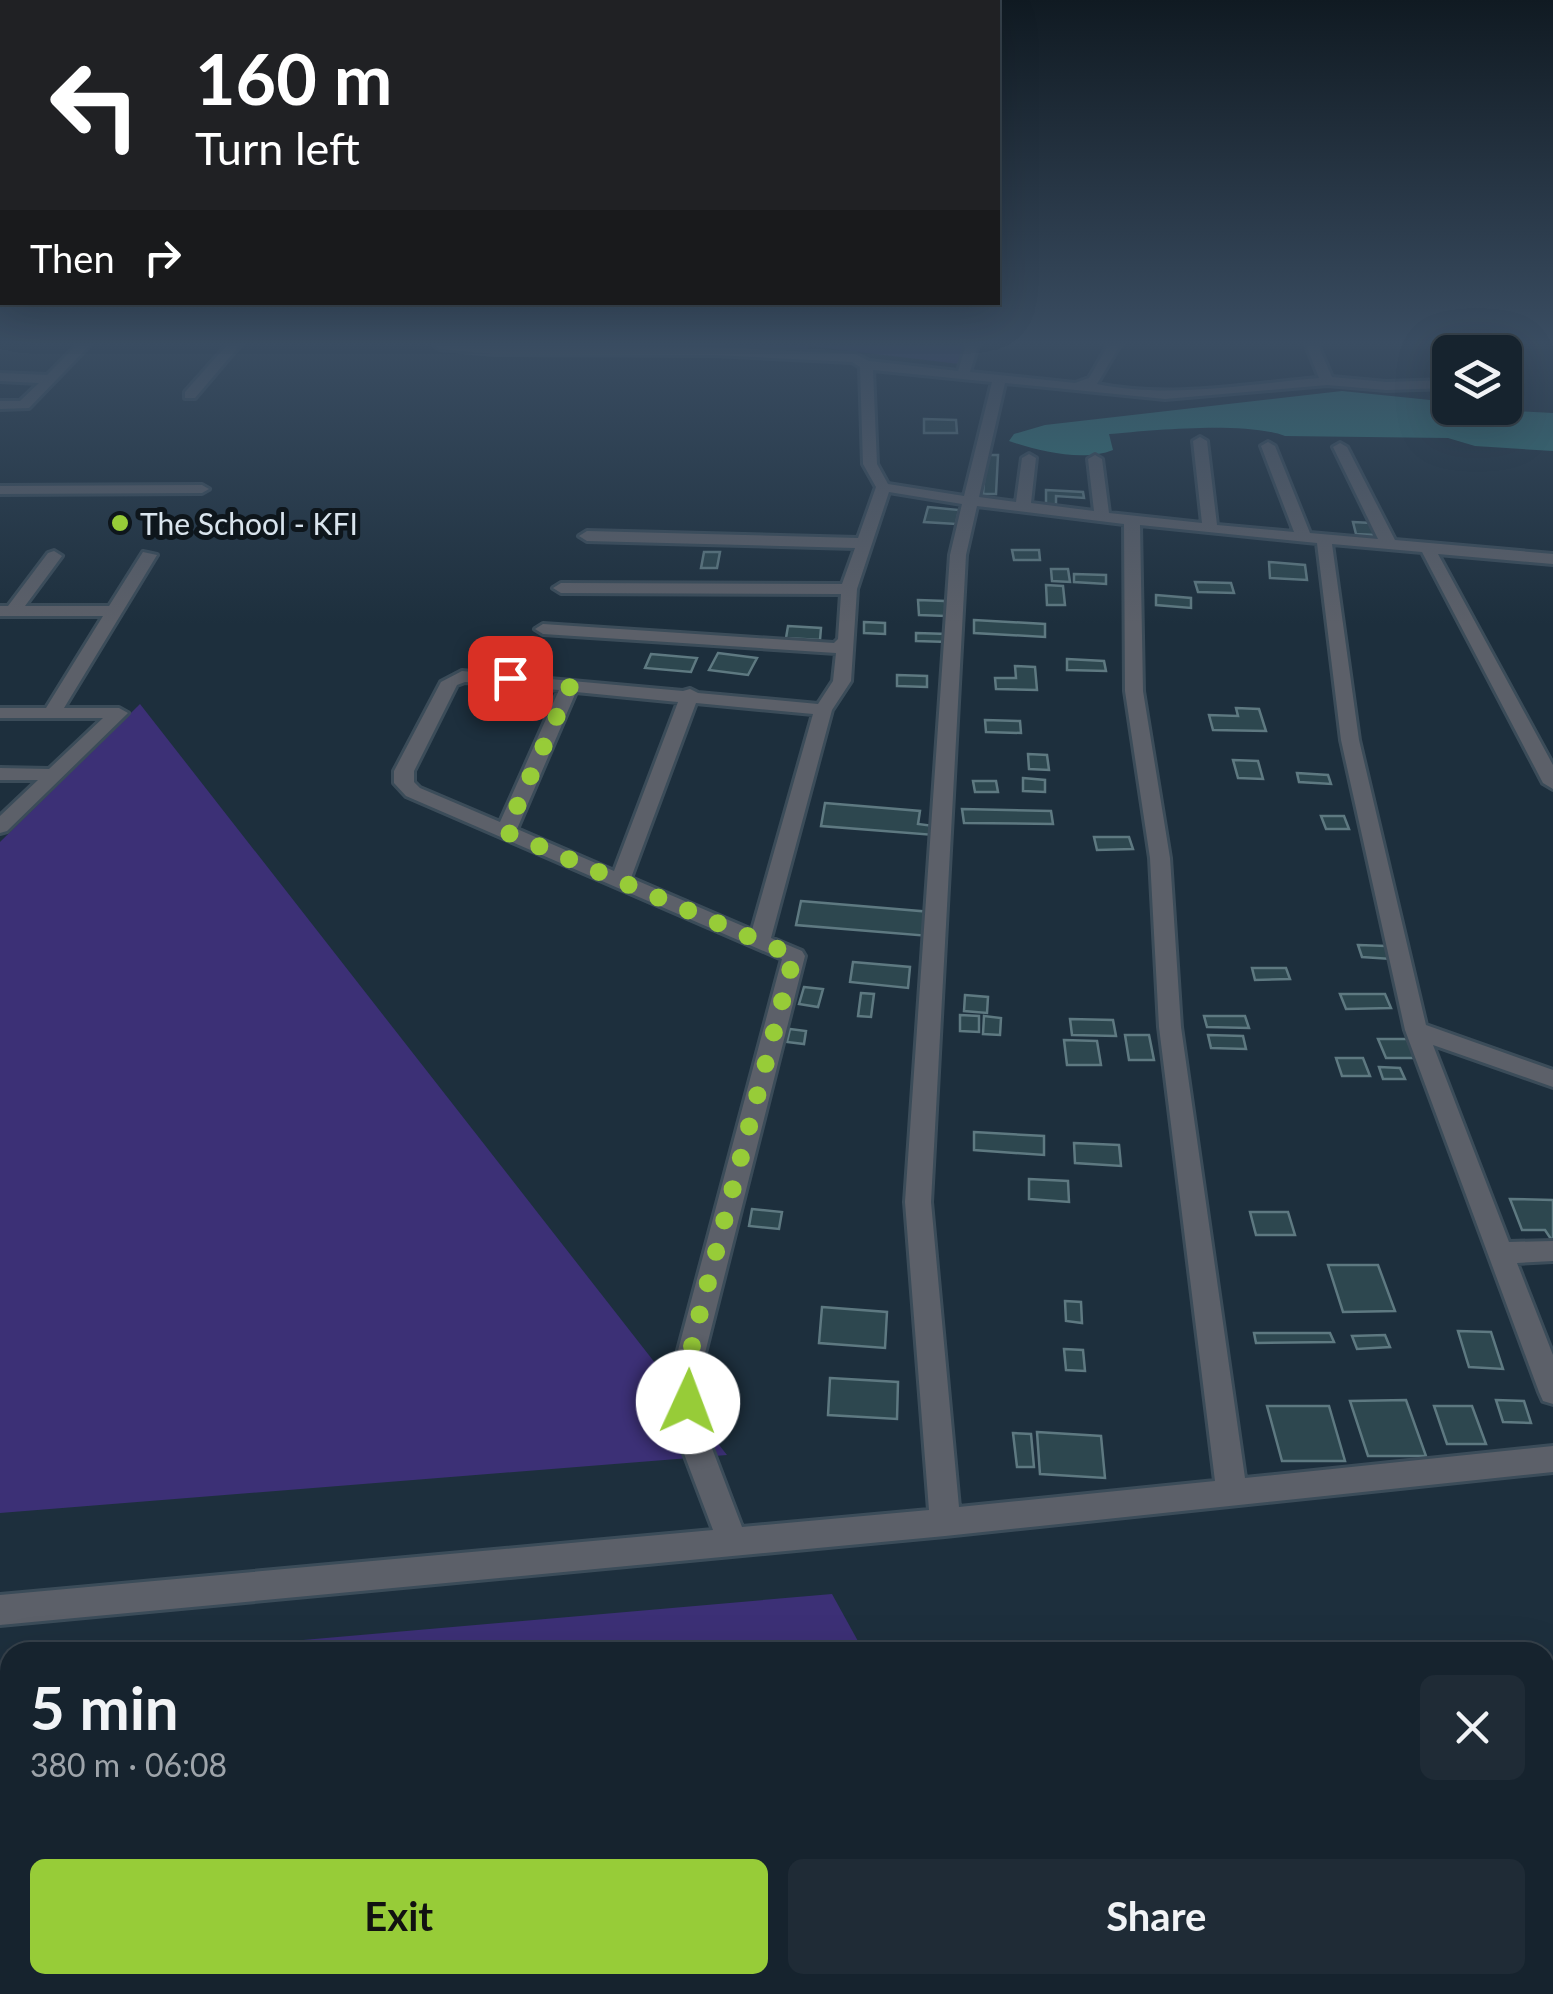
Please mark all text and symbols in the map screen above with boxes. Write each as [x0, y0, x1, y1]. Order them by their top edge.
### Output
text: 160 m [195, 36, 392, 120]
icon: left [30, 40, 160, 170]
text: Turn left [195, 121, 360, 175]
icon: right [135, 230, 190, 285]
text: Then [30, 235, 115, 281]
map controls [1432, 335, 1522, 425]
button: layers [1432, 335, 1522, 425]
place label: The School - KFI [140, 505, 358, 541]
marker: The School - KFI [109, 512, 131, 534]
pin [468, 636, 553, 721]
icon: arrive [483, 651, 538, 706]
position arrow [636, 1350, 740, 1454]
text: 5 min [30, 1671, 179, 1743]
button: close [1420, 1675, 1525, 1780]
text: 380 m · 06:08 [30, 1745, 227, 1784]
button: Exit [30, 1859, 768, 1974]
button: Share [788, 1859, 1525, 1974]

